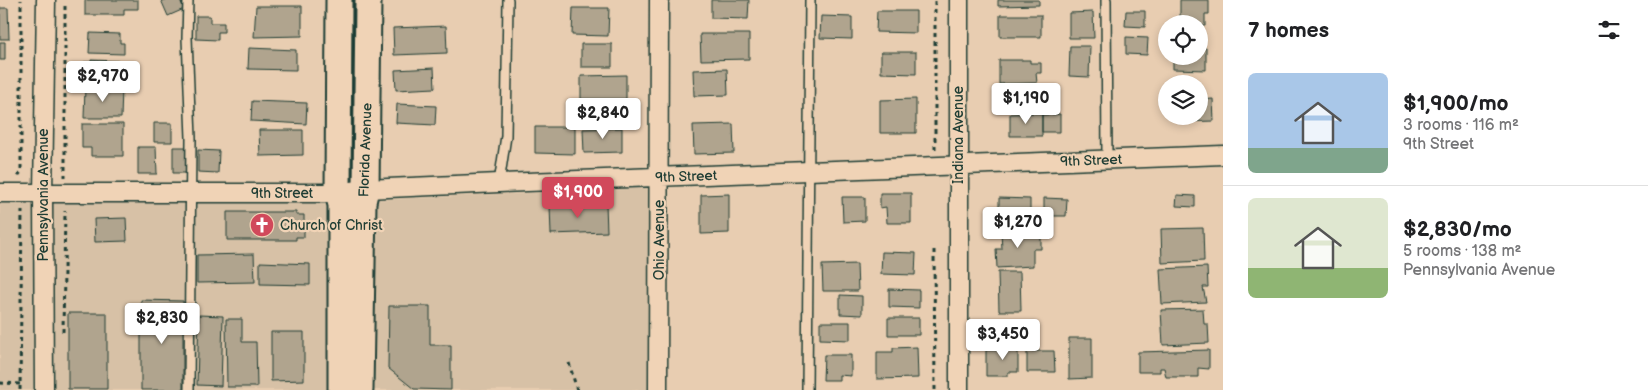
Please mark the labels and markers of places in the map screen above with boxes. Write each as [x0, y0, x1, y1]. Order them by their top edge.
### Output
pin: $2,970 [62, 61, 144, 103]
pin: $1,190 [985, 82, 1067, 125]
pin: $2,840 [562, 98, 644, 140]
pin: $1,900 [537, 176, 619, 219]
pin: $1,270 [977, 206, 1059, 249]
church icon: Church of Christ [249, 212, 275, 238]
place label: Church of Christ [280, 217, 383, 234]
pin: $2,830 [121, 302, 203, 345]
pin: $3,450 [962, 318, 1044, 361]

